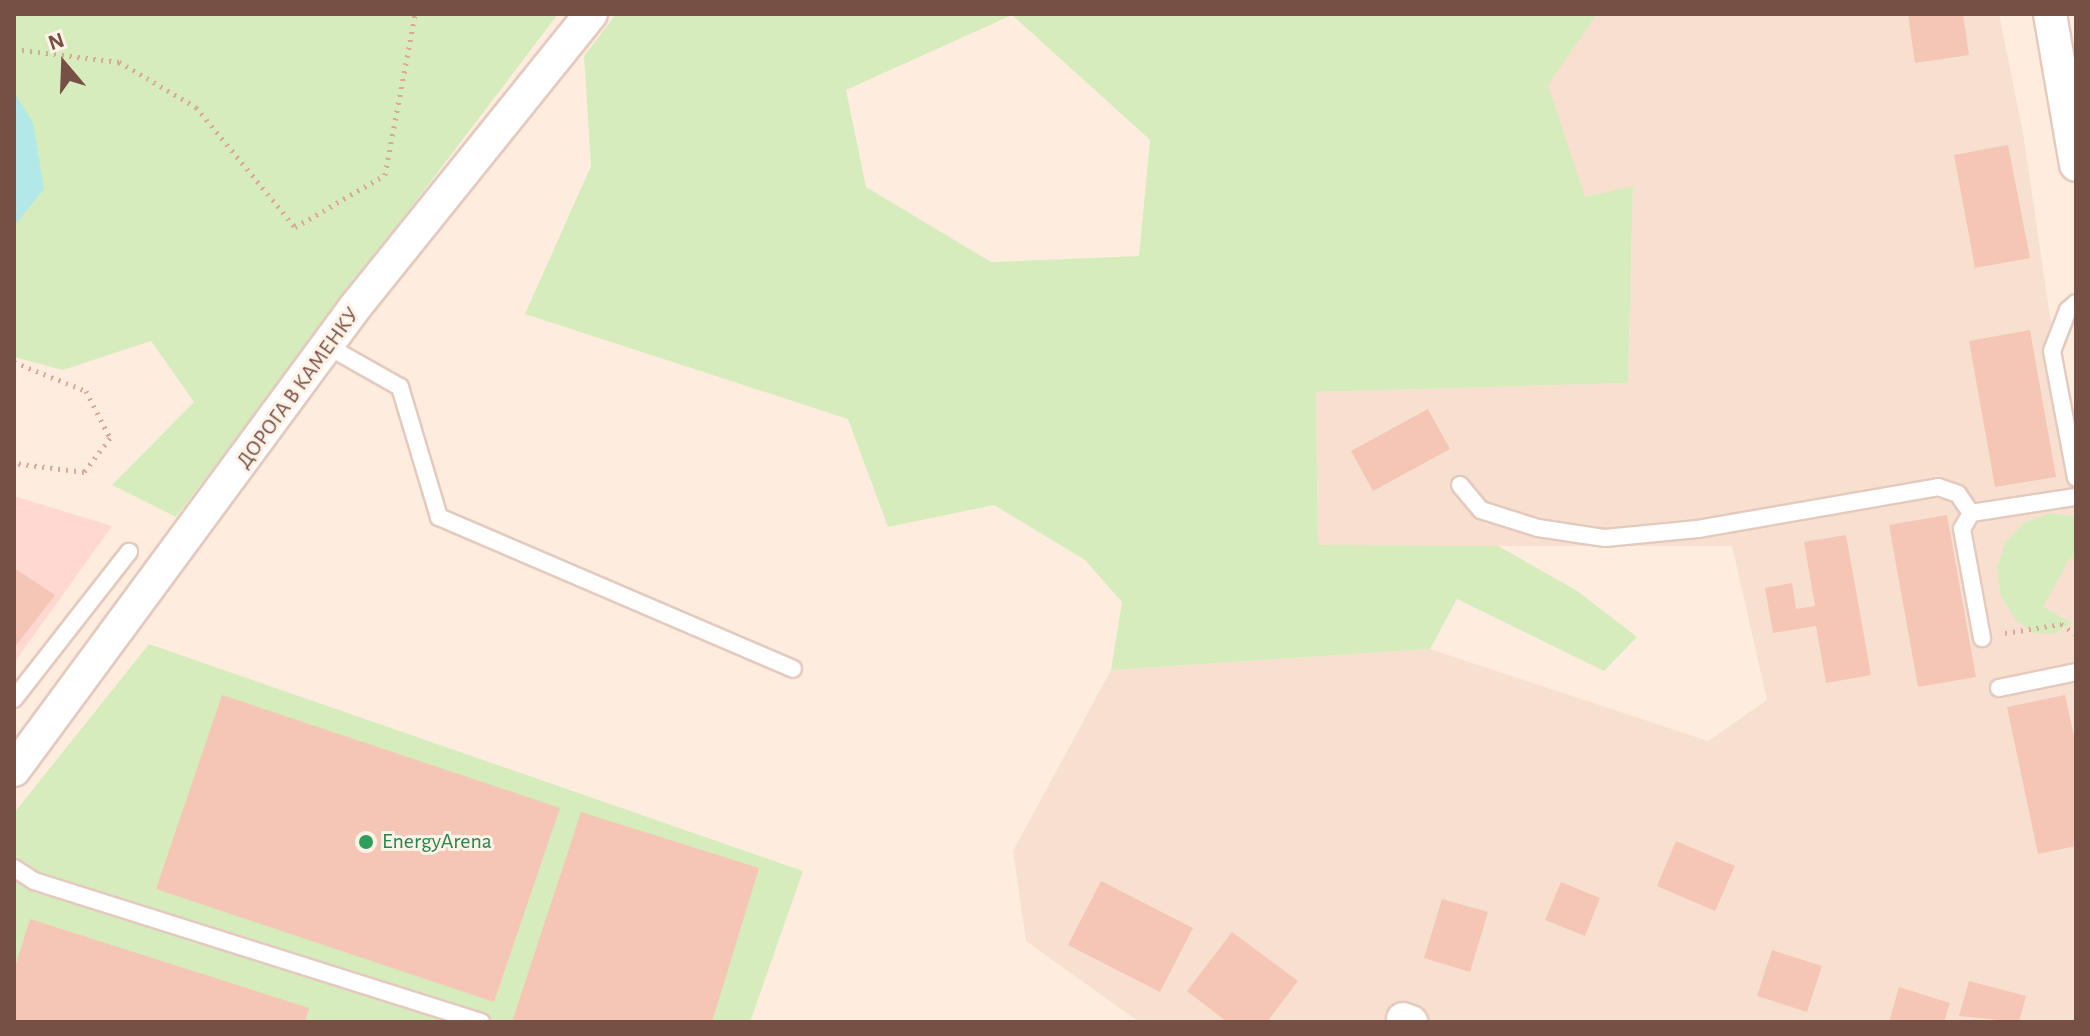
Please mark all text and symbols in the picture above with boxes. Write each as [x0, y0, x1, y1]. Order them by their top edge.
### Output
north arrow [24, 24, 104, 104]
text: N [45, 28, 67, 54]
street label: ДОРОГА В КАМЕНКУ [231, 302, 365, 474]
place label: EnergyArena [382, 829, 492, 855]
marker: EnergyArena [357, 833, 375, 851]

